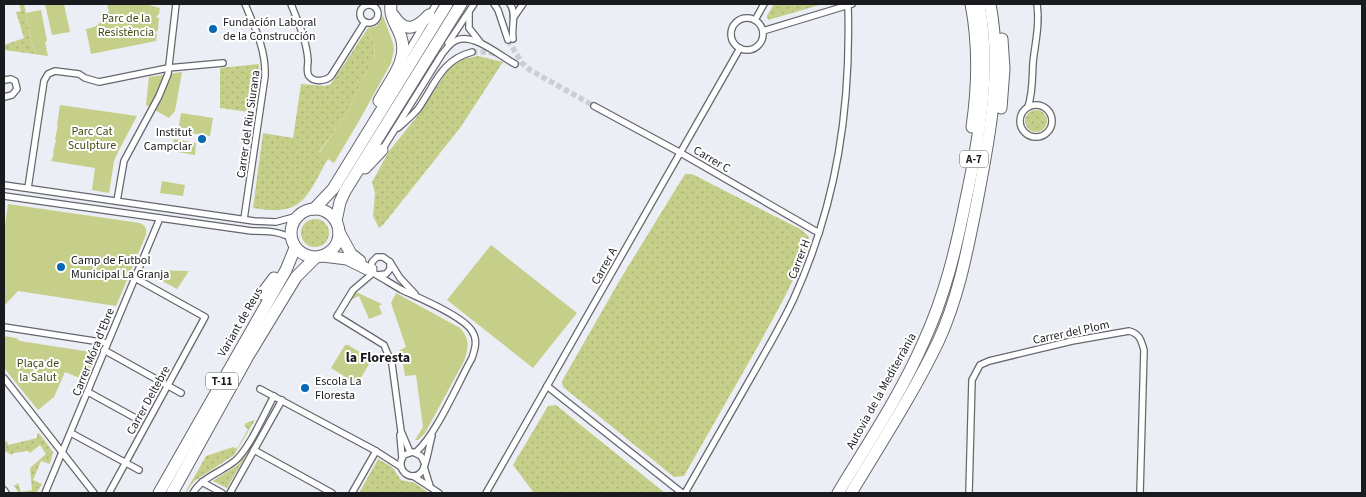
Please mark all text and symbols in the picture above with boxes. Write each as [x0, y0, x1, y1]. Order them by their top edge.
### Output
park label: Parc de la Resistència [98, 10, 154, 41]
place label: Fundación Laboral de la Construcción [223, 14, 316, 45]
marker: Fundación Laboral de la Construcción [207, 23, 219, 35]
street label: Carrer del Riu Siurana [233, 69, 264, 179]
park label: Parc Cat Sculpture [68, 123, 116, 154]
place label: Institut Campclar [144, 124, 193, 155]
marker: Institut Campclar [196, 133, 208, 145]
street label: Carrer C [690, 142, 734, 177]
road number: A-7 [960, 150, 988, 168]
street label: Carrer H [784, 237, 815, 282]
street label: Carrer A [587, 244, 622, 288]
place label: Camp de Futbol Municipal La Granja [71, 252, 169, 283]
marker: Camp de Futbol Municipal La Granja [55, 261, 67, 273]
street label: Variant de Reus [214, 284, 267, 360]
street label: Carrer Móra d'Ebre [68, 305, 119, 399]
street label: Carrer del Plom [1031, 316, 1111, 349]
street label: Autovia de la Mediterrània [842, 330, 921, 452]
district label: la Floresta [346, 348, 410, 368]
park label: Plaça de la Salut [17, 355, 59, 386]
street label: Carrer Deltebre [122, 363, 174, 438]
road number: T-11 [206, 372, 238, 390]
place label: Escola La Floresta [315, 373, 361, 404]
marker: Escola La Floresta [299, 382, 311, 394]

